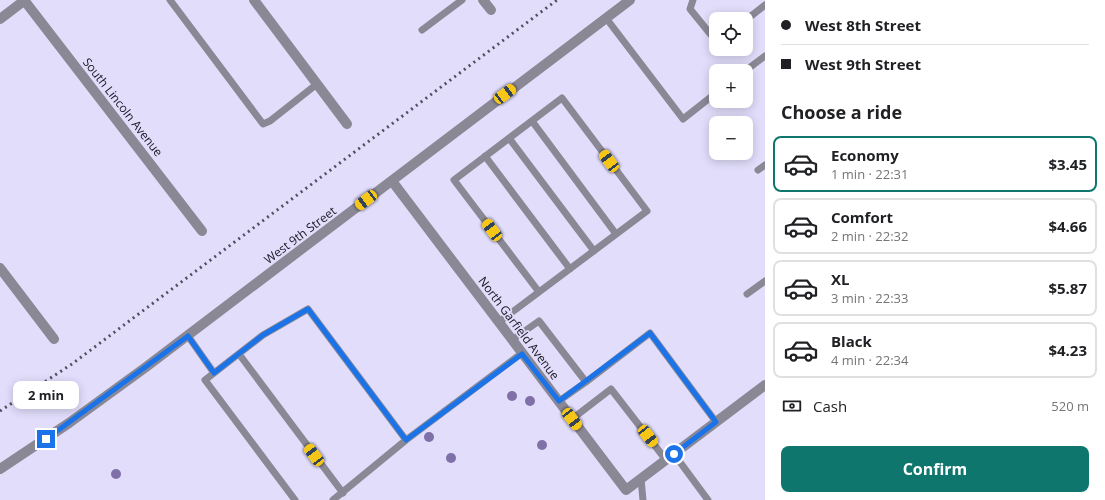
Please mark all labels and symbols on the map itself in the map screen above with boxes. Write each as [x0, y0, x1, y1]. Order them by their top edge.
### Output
street label: South Lincoln Avenue [79, 54, 167, 160]
car [492, 82, 518, 106]
car [597, 148, 621, 174]
car [353, 188, 379, 212]
street label: West 9th Street [261, 202, 339, 268]
car [480, 217, 504, 243]
street label: North Garfield Avenue [475, 273, 564, 383]
callout: 2 min [13, 381, 79, 409]
car [560, 406, 584, 432]
car [636, 423, 660, 449]
route end [37, 430, 55, 448]
car [302, 442, 326, 468]
route start [665, 445, 683, 463]

